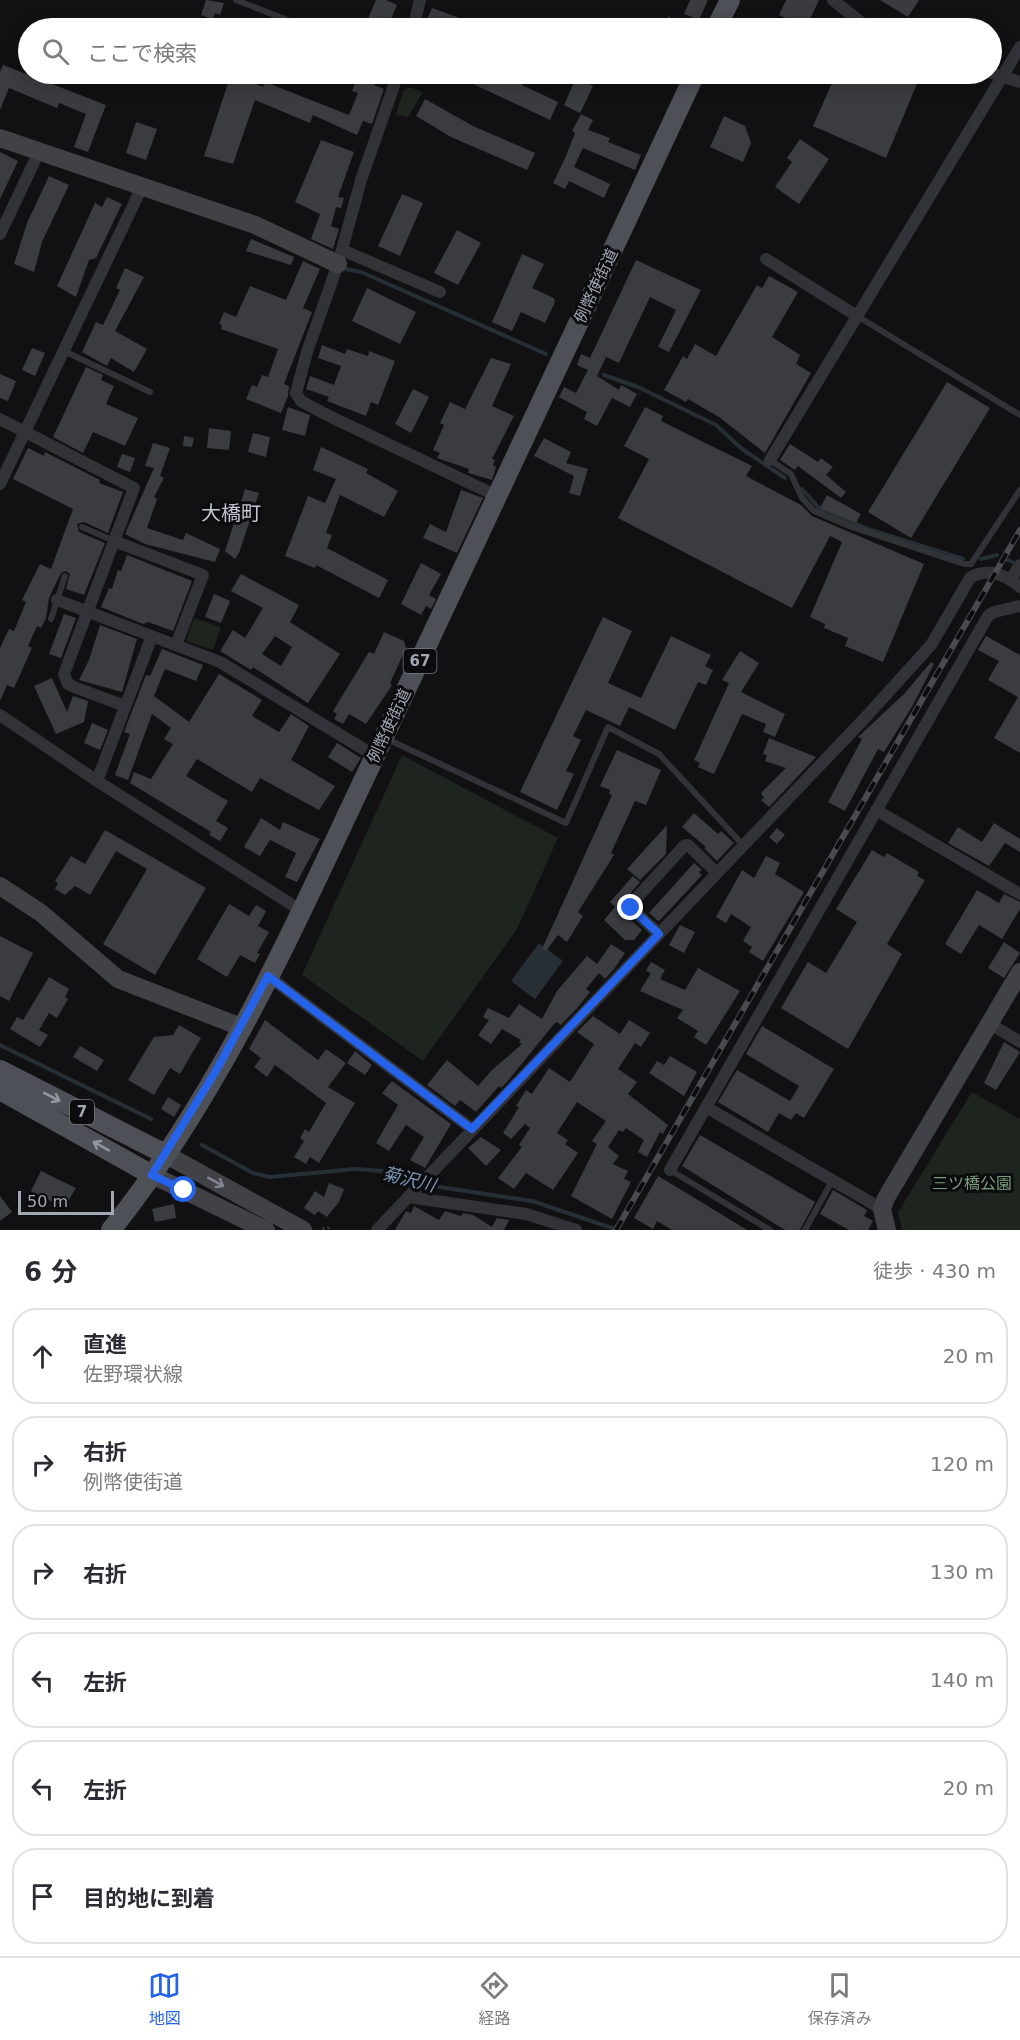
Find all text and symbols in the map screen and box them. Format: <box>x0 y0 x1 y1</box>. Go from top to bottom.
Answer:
search box <box>18 18 1002 84</box>
icon: search <box>39 35 72 68</box>
text: ここで検索 <box>87 41 197 66</box>
street label: 例幣使街道 <box>570 246 622 326</box>
district label: 大橋町 <box>201 501 261 525</box>
road number: 67 <box>404 649 436 673</box>
street label: 例幣使街道 <box>363 686 415 766</box>
route end <box>617 894 643 920</box>
one-way arrow <box>43 1091 60 1103</box>
road number: 7 <box>70 1100 94 1124</box>
one-way arrow <box>92 1140 110 1151</box>
water label: 菊沢川 <box>380 1162 440 1196</box>
park label: 三ツ橋公園 <box>932 1174 1012 1193</box>
route start <box>170 1176 196 1202</box>
one-way arrow <box>207 1176 224 1188</box>
scale bar <box>18 1188 114 1216</box>
text: 50 m <box>27 1192 68 1211</box>
text: 6 分 <box>24 1257 77 1287</box>
text: 徒歩 · 430 m <box>873 1259 996 1283</box>
text: 直進 <box>83 1332 127 1357</box>
icon: ahead <box>26 1340 59 1373</box>
text: 20 m <box>943 1344 994 1368</box>
text: 佐野環状線 <box>83 1362 183 1386</box>
text: 右折 <box>83 1440 127 1465</box>
icon: right <box>26 1448 59 1481</box>
text: 120 m <box>930 1452 994 1476</box>
text: 例幣使街道 <box>83 1470 183 1494</box>
icon: right <box>26 1556 59 1589</box>
text: 130 m <box>930 1560 994 1584</box>
text: 右折 <box>83 1562 127 1587</box>
icon: left <box>26 1664 59 1697</box>
text: 140 m <box>930 1668 994 1692</box>
text: 左折 <box>83 1670 127 1695</box>
icon: left <box>26 1772 59 1805</box>
text: 20 m <box>943 1776 994 1800</box>
text: 左折 <box>83 1778 127 1803</box>
icon: arrive <box>26 1880 59 1913</box>
text: 目的地に到着 <box>83 1886 215 1911</box>
tab: 地図 <box>148 1969 181 2029</box>
tab: 経路 <box>478 1969 511 2029</box>
tab: 保存済み <box>808 1969 872 2029</box>

